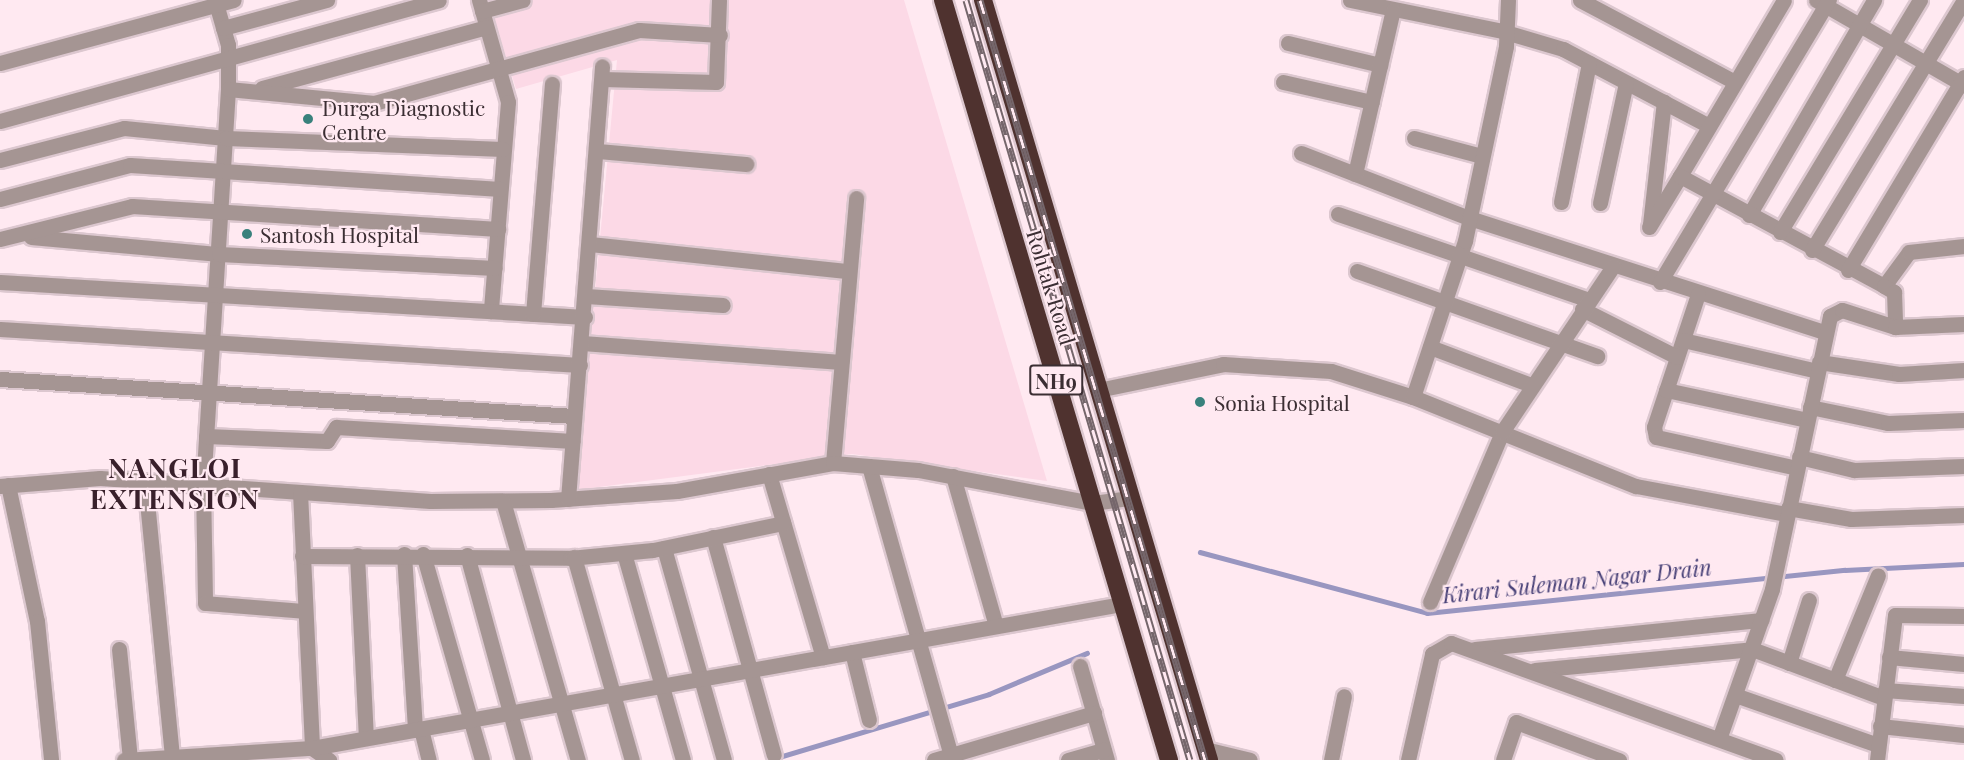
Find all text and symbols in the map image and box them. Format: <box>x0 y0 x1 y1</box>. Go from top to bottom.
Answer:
place label: Durga Diagnostic Centre <box>322 94 485 144</box>
marker: Durga Diagnostic Centre <box>299 110 317 128</box>
place label: Santosh Hospital <box>260 221 419 247</box>
marker: Santosh Hospital <box>238 225 256 243</box>
street label: Rohtak Road <box>1022 226 1082 348</box>
road number: NH9 <box>1029 363 1083 397</box>
place label: Sonia Hospital <box>1214 389 1350 415</box>
marker: Sonia Hospital <box>1191 393 1209 411</box>
district label: NANGLOI EXTENSION <box>90 451 260 514</box>
water label: Kirari Suleman Nagar Drain <box>1441 554 1713 608</box>

